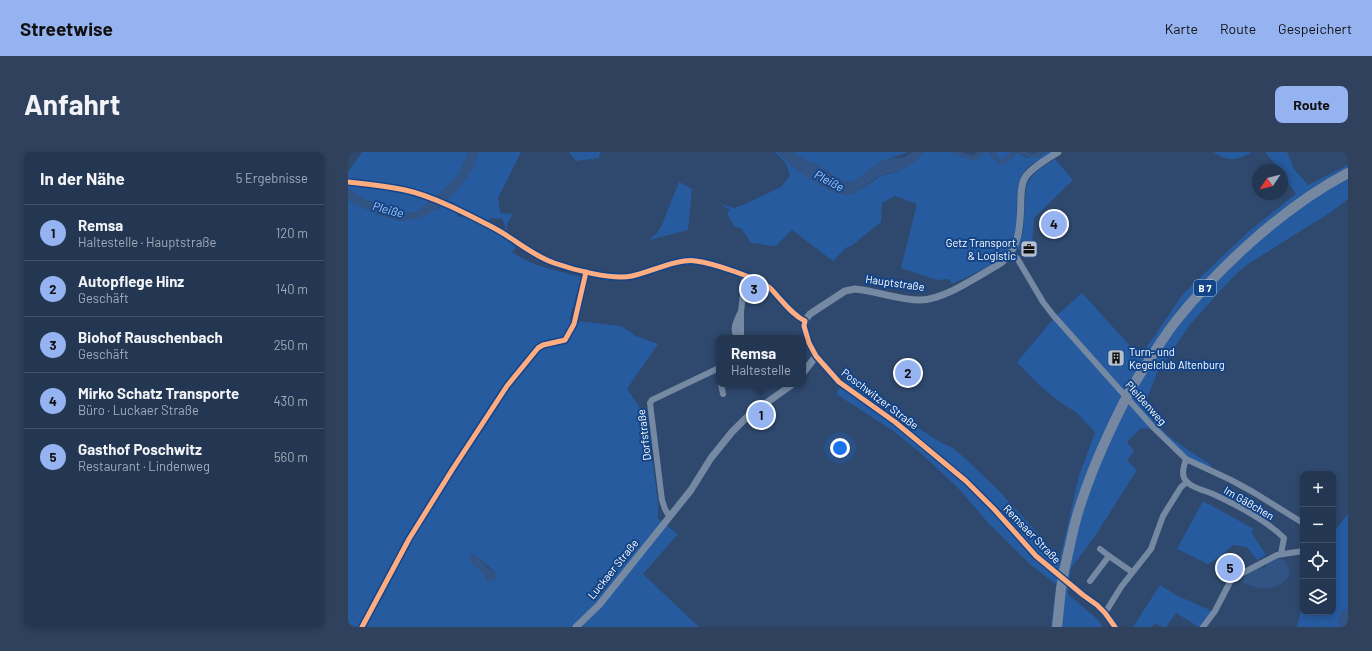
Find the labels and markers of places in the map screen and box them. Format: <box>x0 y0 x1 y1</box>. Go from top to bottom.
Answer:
pin: 4 <box>1041 209 1067 239</box>
place label: Getz Transport & Logistic <box>946 236 1016 262</box>
office icon: Getz Transport & Logistic <box>1019 239 1039 259</box>
pin: 3 <box>741 274 767 304</box>
place label: Turn- und Kegelclub Altenburg <box>1129 345 1225 371</box>
building icon: Turn- und Kegelclub Altenburg <box>1106 348 1126 368</box>
pin: 2 <box>895 358 921 388</box>
pin: 1 <box>748 400 774 430</box>
pin: 5 <box>1217 553 1243 583</box>

